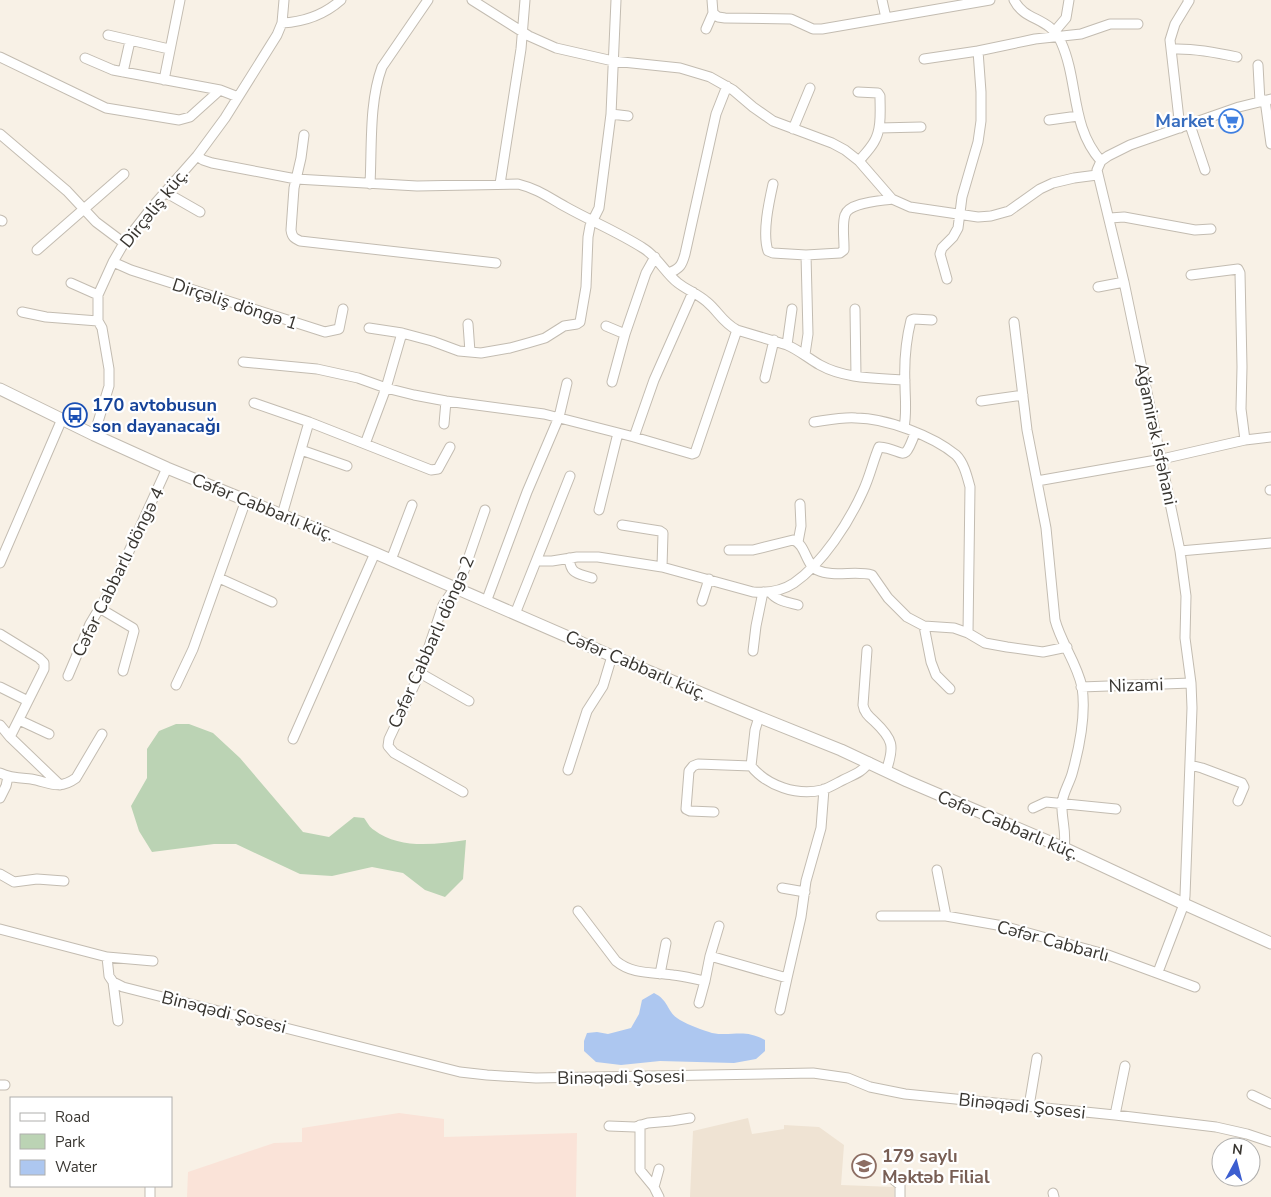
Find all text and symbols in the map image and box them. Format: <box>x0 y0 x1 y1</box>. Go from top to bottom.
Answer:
supermarket icon: Market <box>1218 108 1244 134</box>
place label: Market <box>1155 109 1214 133</box>
street label: Dirçəliş küç. <box>114 163 194 253</box>
street label: Dirçəliş döngə 1 <box>169 272 301 336</box>
street label: Ağamirək İsfəhani <box>1129 361 1183 507</box>
place label: 170 avtobusun son dayanacağı <box>92 393 220 438</box>
bus stop icon: 170 avtobusun son dayanacağı <box>62 402 88 428</box>
street label: Cəfər Cabbarlı küç. <box>188 467 338 547</box>
street label: Cəfər Cabbarlı döngə 4 <box>66 483 170 661</box>
street label: Cəfər Cabbarlı döngə 2 <box>382 552 480 732</box>
street label: Cəfər Cabbarlı küç. <box>562 624 710 706</box>
street label: Nizami <box>1108 672 1164 698</box>
street label: Cəfər Cabbarlı küç. <box>934 784 1082 866</box>
street label: Cəfər Cabbarlı <box>994 915 1112 967</box>
street label: Binəqədi Şosesi <box>159 985 289 1039</box>
street label: Binəqədi Şosesi <box>557 1064 685 1090</box>
street label: Binəqədi Şosesi <box>957 1087 1087 1125</box>
legend <box>10 1097 172 1187</box>
text: Road <box>55 1107 90 1127</box>
text: Park <box>55 1132 85 1152</box>
north arrow <box>1211 1137 1261 1187</box>
text: N <box>1231 1140 1244 1160</box>
place label: 179 saylı Məktəb Filial <box>882 1144 990 1189</box>
school or university icon: 179 saylı Məktəb Filial <box>851 1153 877 1179</box>
text: Water <box>55 1157 98 1177</box>

